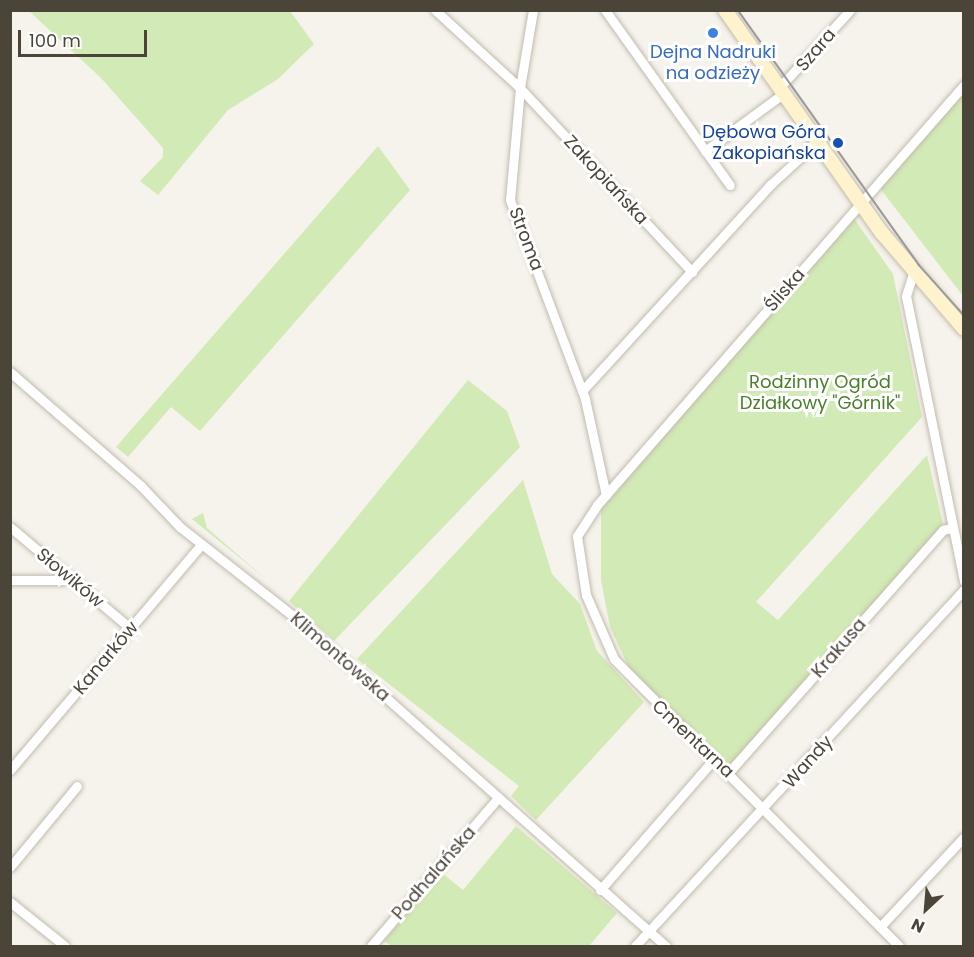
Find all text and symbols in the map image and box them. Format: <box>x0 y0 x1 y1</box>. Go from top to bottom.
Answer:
scale bar <box>21 18 150 56</box>
street label: Szara <box>792 24 840 76</box>
marker: Dejna Nadruki na odzieży <box>706 26 720 40</box>
text: 100 m <box>29 28 81 53</box>
place label: Dejna Nadruki na odzieży <box>650 42 776 84</box>
place label: Dębowa Góra Zakopiańska <box>702 122 826 164</box>
street label: Zakopiańska <box>559 131 653 229</box>
marker: Dębowa Góra Zakopiańska <box>831 136 845 150</box>
street label: Stroma <box>504 204 548 274</box>
street label: Śliska <box>760 264 810 316</box>
park label: Rodzinny Ogród Działkowy "Górnik" <box>740 372 900 415</box>
street label: Słowików <box>32 544 108 612</box>
street label: Klimontowska <box>286 608 394 706</box>
street label: Krakusa <box>807 614 871 682</box>
street label: Kanarków <box>69 617 143 699</box>
street label: Cmentarna <box>648 696 738 782</box>
street label: Wandy <box>779 731 837 793</box>
street label: Podhalańska <box>388 822 480 924</box>
north arrow <box>896 879 956 939</box>
text: N <box>907 913 928 939</box>

